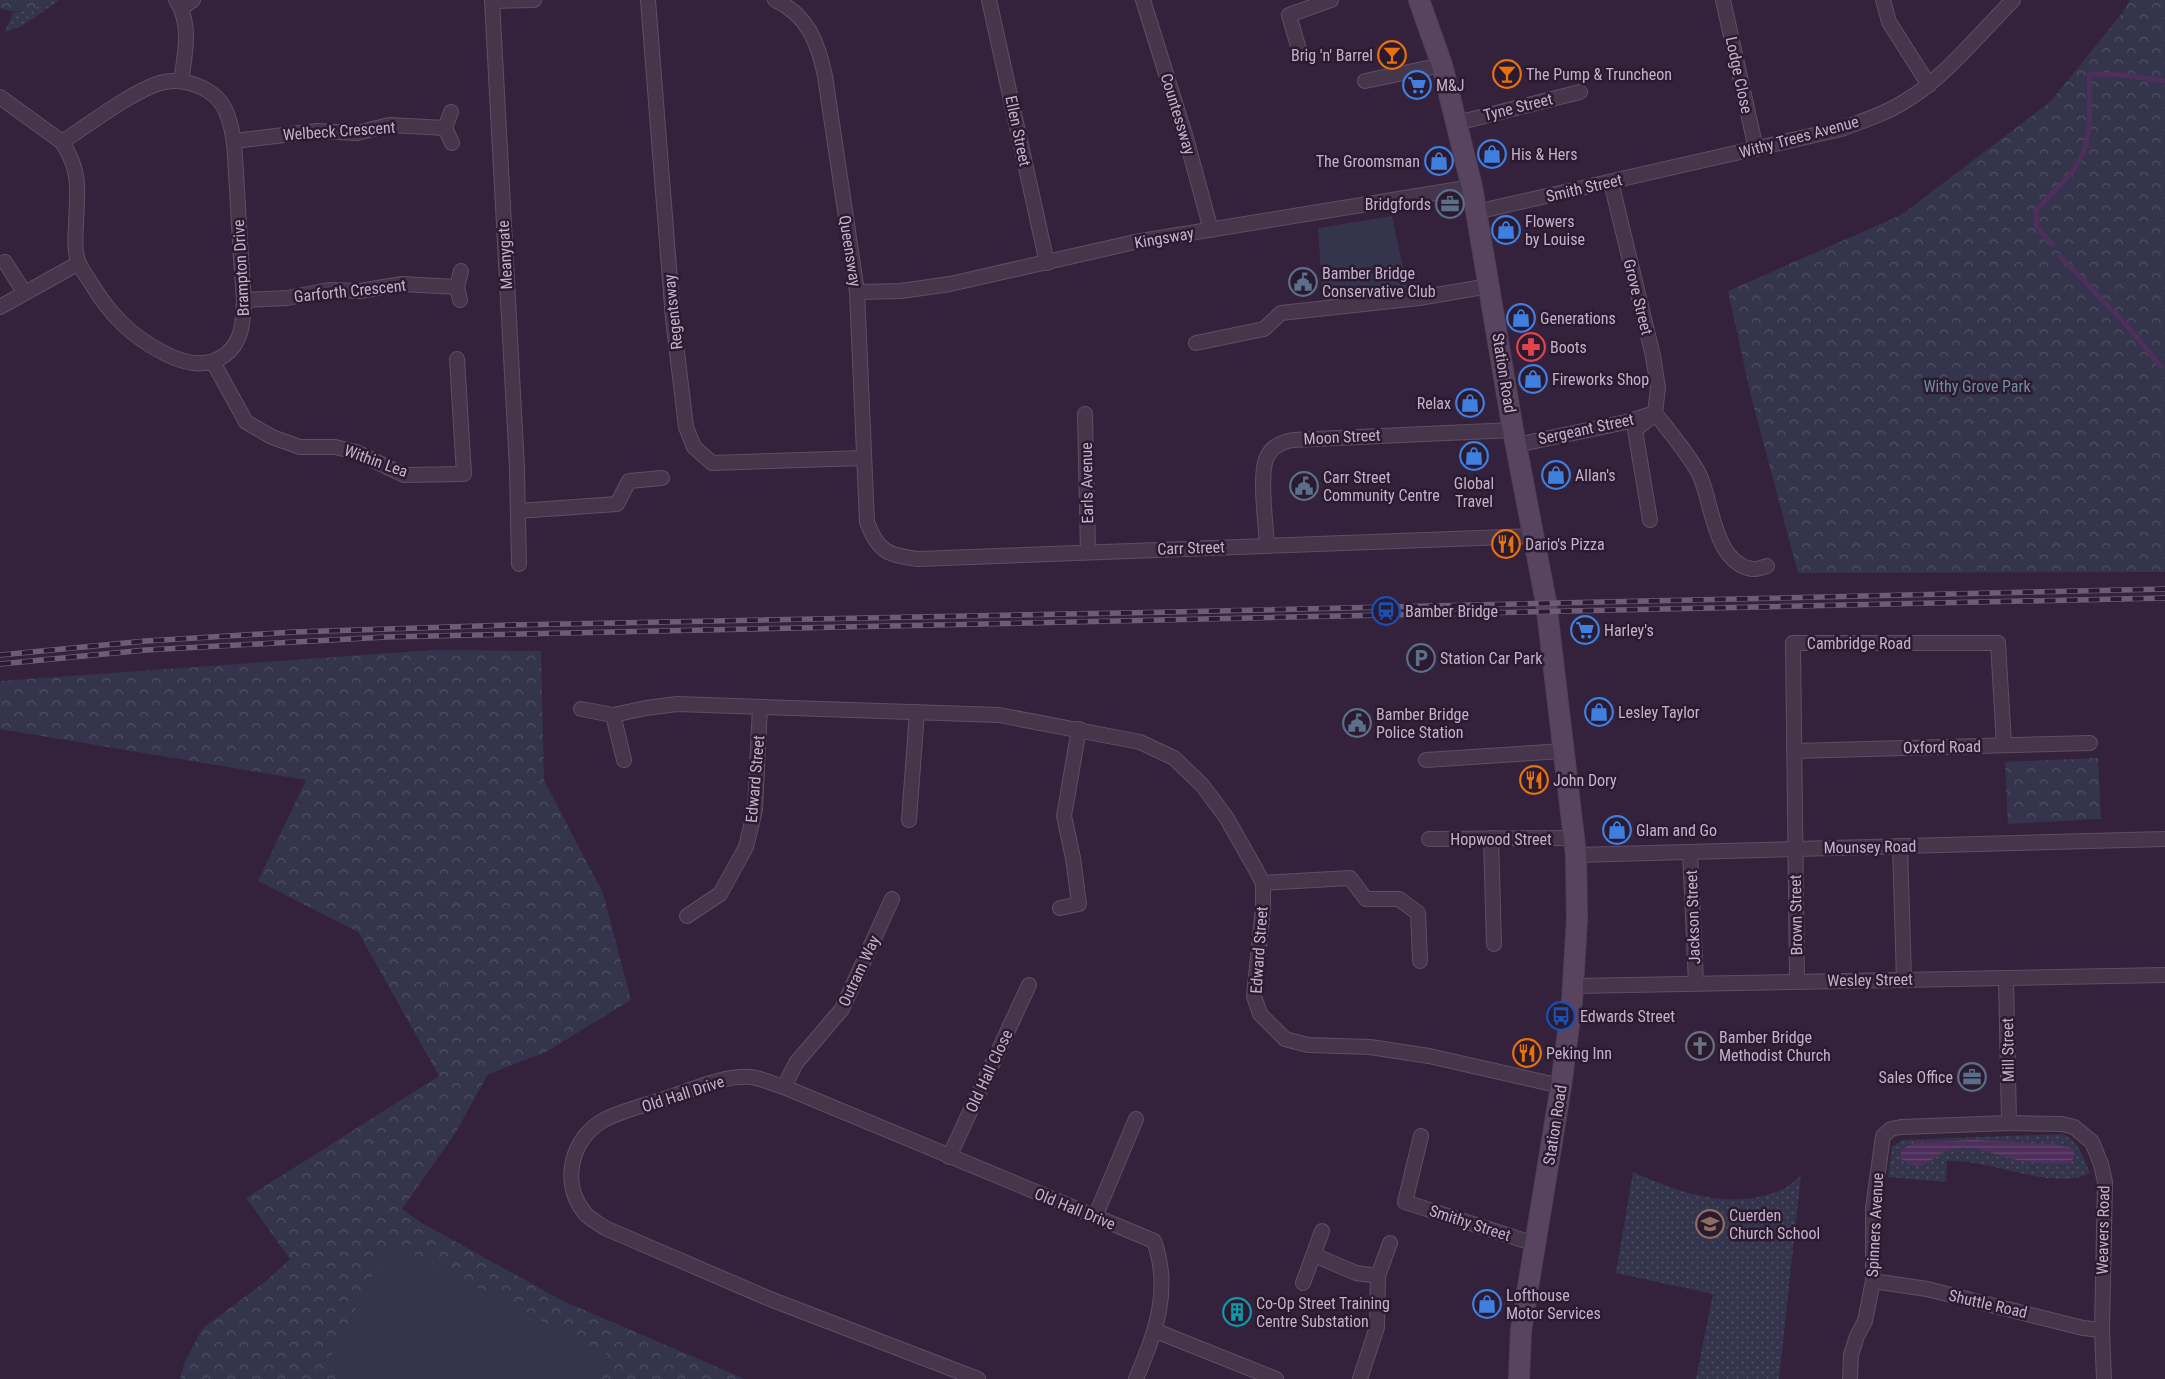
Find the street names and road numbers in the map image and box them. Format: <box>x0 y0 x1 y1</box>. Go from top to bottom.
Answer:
street label: Lodge Close <box>1722 35 1756 115</box>
street label: Countessway <box>1157 71 1199 157</box>
street label: Tyne Street <box>1481 89 1555 125</box>
street label: Ellen Street <box>1001 94 1035 168</box>
street label: Withy Trees Avenue <box>1737 112 1861 162</box>
street label: Welbeck Crescent <box>282 118 396 144</box>
street label: Smith Street <box>1544 170 1624 206</box>
street label: Queensway <box>835 214 865 288</box>
street label: Brampton Drive <box>229 219 253 317</box>
street label: Meanygate <box>494 220 516 290</box>
street label: Kingsway <box>1133 223 1195 253</box>
street label: Grove Street <box>1619 257 1657 337</box>
street label: Regentsway <box>660 273 686 351</box>
street label: Garforth Crescent <box>293 276 407 306</box>
street label: Station Road <box>1488 332 1520 414</box>
street label: Sergeant Street <box>1536 410 1636 448</box>
street label: Moon Street <box>1303 425 1381 449</box>
street label: Within Lea <box>342 441 410 481</box>
street label: Earls Avenue <box>1077 442 1097 524</box>
street label: Carr Street <box>1157 537 1225 559</box>
street label: Cambridge Road <box>1807 634 1911 653</box>
street label: Edward Street <box>742 734 768 823</box>
street label: Oxford Road <box>1903 737 1981 757</box>
street label: Hopwood Street <box>1450 830 1552 849</box>
street label: Mounsey Road <box>1823 837 1917 857</box>
street label: Jackson Street <box>1682 869 1704 964</box>
street label: Brown Street <box>1786 874 1806 956</box>
street label: Edward Street <box>1246 905 1272 994</box>
street label: Outram Way <box>834 932 884 1010</box>
street label: Wesley Street <box>1827 970 1913 990</box>
street label: Mill Street <box>1998 1017 2018 1082</box>
street label: Old Hall Close <box>962 1027 1016 1115</box>
street label: Old Hall Drive <box>639 1072 727 1116</box>
street label: Station Road <box>1539 1084 1571 1166</box>
street label: Spinners Avenue <box>1863 1172 1887 1278</box>
street label: Old Hall Drive <box>1032 1184 1118 1234</box>
street label: Weavers Road <box>2093 1185 2113 1275</box>
street label: Smithy Street <box>1427 1201 1513 1245</box>
street label: Shuttle Road <box>1947 1286 2029 1322</box>

